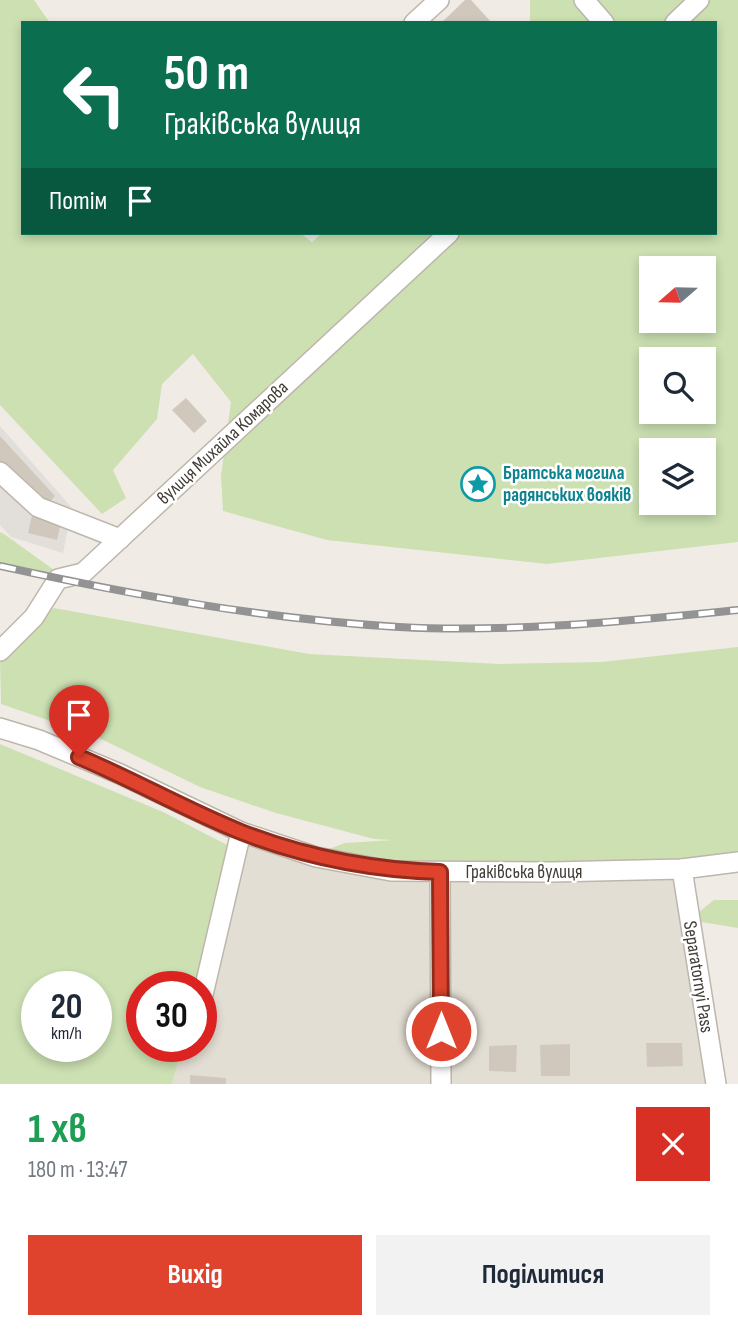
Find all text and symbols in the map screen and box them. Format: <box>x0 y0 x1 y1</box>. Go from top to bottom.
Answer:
text: 50 m <box>164 45 249 104</box>
icon: left <box>49 49 140 140</box>
text: Граківська вулиця <box>164 105 361 144</box>
icon: arrive <box>121 182 159 220</box>
text: Потім <box>49 186 107 217</box>
north arrow <box>639 256 716 332</box>
map controls <box>639 256 716 515</box>
button: search <box>639 347 716 424</box>
street label: вулиця Михайла Комарова <box>153 376 293 510</box>
button: layers <box>639 438 716 515</box>
place label: Братська могила радянських вояків <box>503 462 631 507</box>
place icon: Братська могила радянських вояків <box>459 465 497 503</box>
pin <box>49 685 109 757</box>
icon: arrive <box>60 696 98 734</box>
street label: Граківська вулиця <box>466 861 582 884</box>
street label: Separatornyi Pass <box>678 919 718 1035</box>
speed limit sign: 30 <box>126 971 217 1062</box>
text: 20 <box>51 986 83 1029</box>
position arrow <box>404 994 478 1068</box>
text: km/h <box>51 1023 82 1044</box>
text: 1 хв <box>28 1104 87 1155</box>
button: close <box>636 1107 710 1181</box>
text: 180 m · 13:47 <box>28 1156 127 1184</box>
button: Вихід <box>28 1235 362 1315</box>
button: Поділитися <box>376 1235 710 1315</box>

